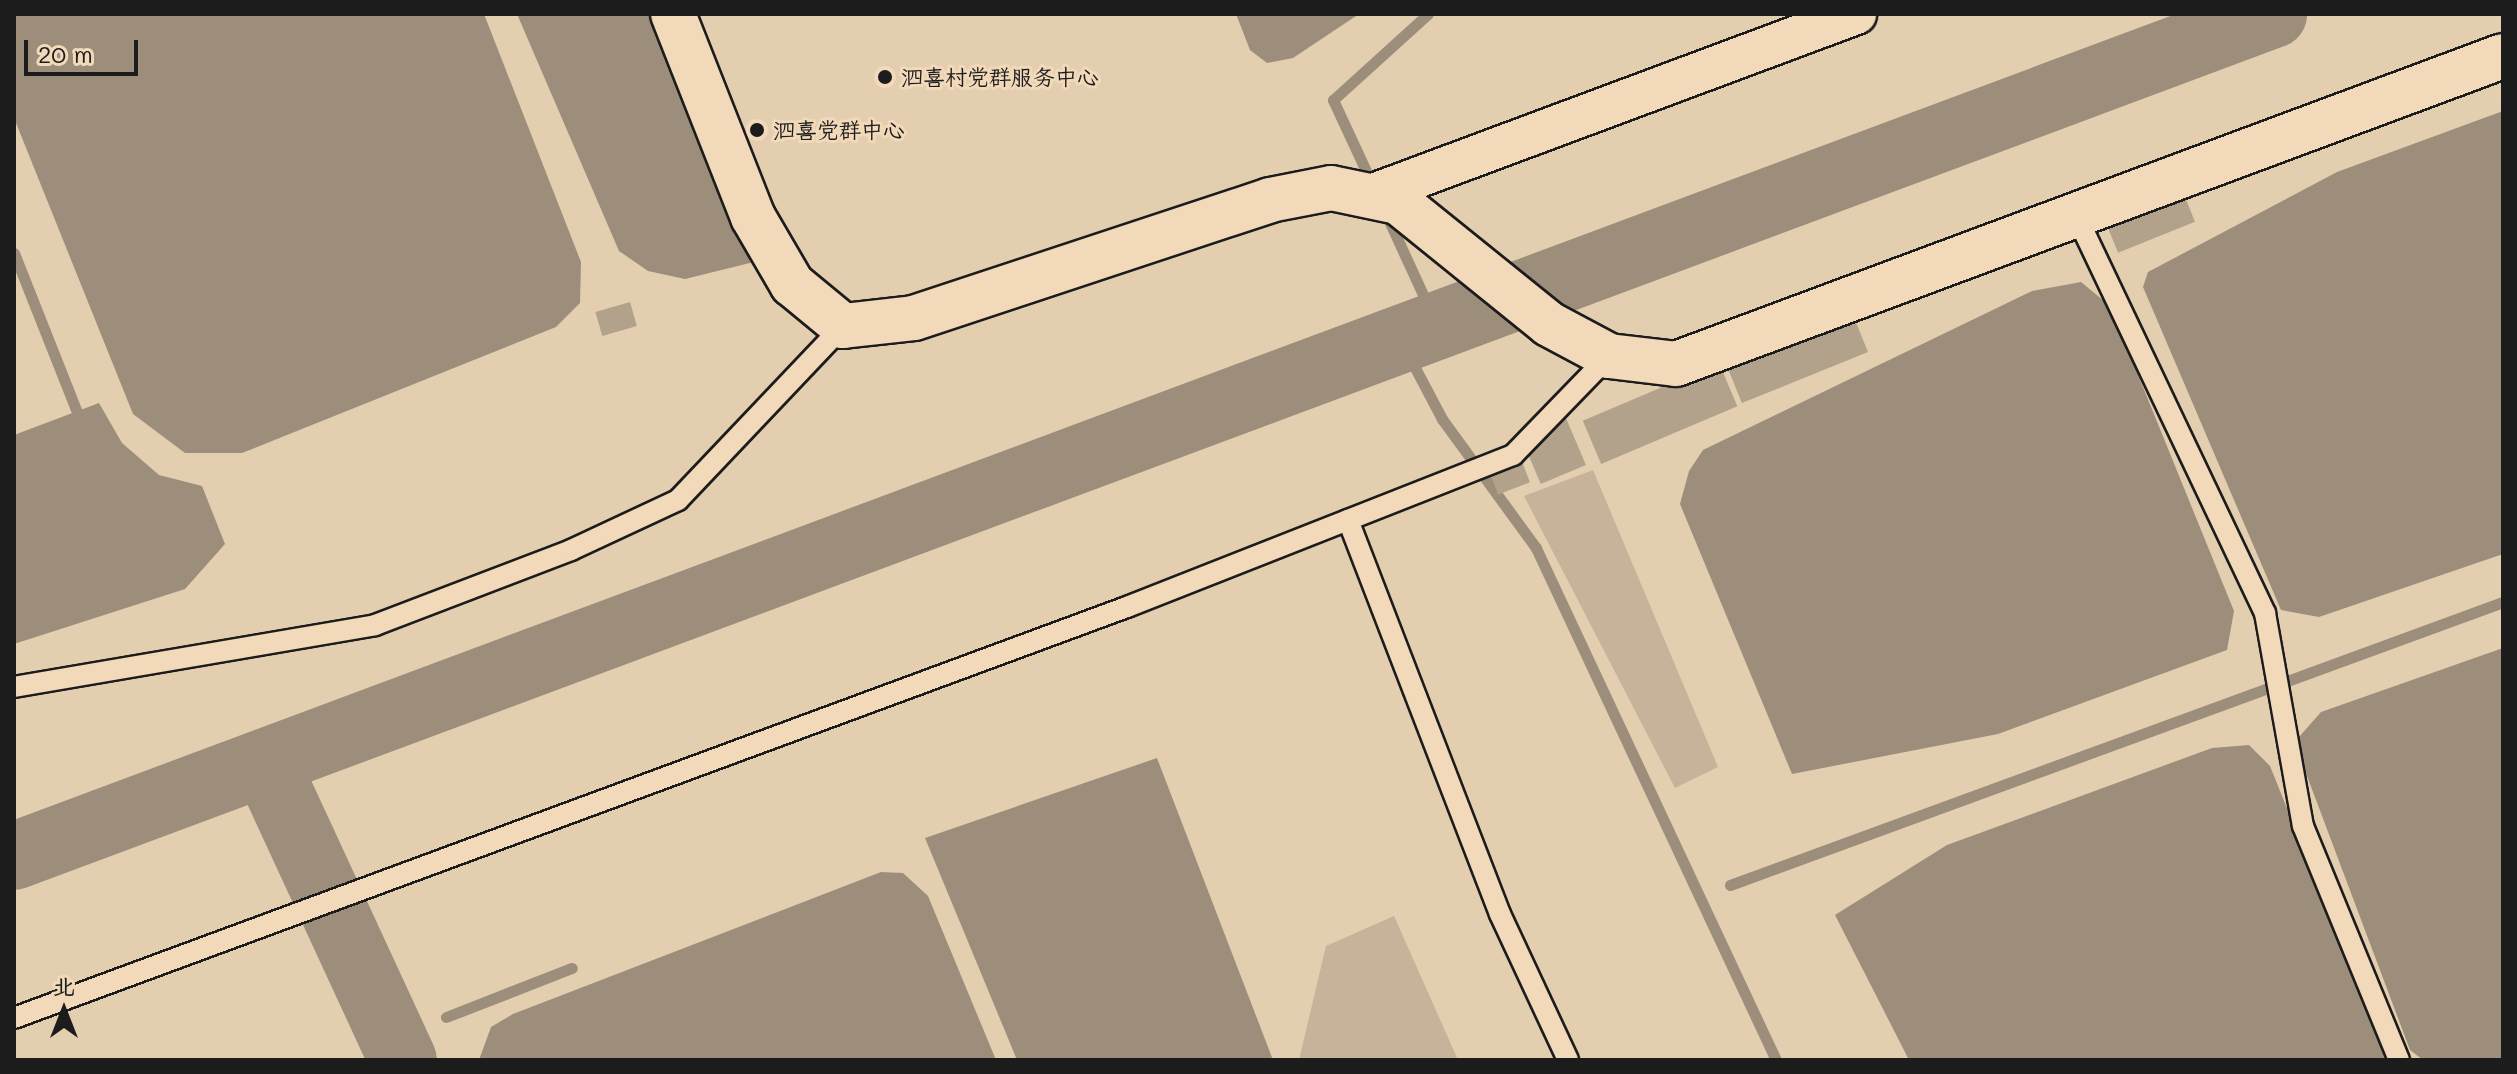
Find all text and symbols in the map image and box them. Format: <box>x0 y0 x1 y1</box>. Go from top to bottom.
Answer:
scale bar <box>28 24 142 74</box>
text: 20 m <box>38 38 93 69</box>
place label: 泗喜村党群服务中心 <box>901 64 1099 90</box>
marker: 泗喜村党群服务中心 <box>876 68 894 86</box>
place label: 泗喜党群中心 <box>773 117 905 143</box>
marker: 泗喜党群中心 <box>748 121 766 139</box>
north arrow <box>24 970 104 1050</box>
text: 北 <box>53 971 75 1000</box>

